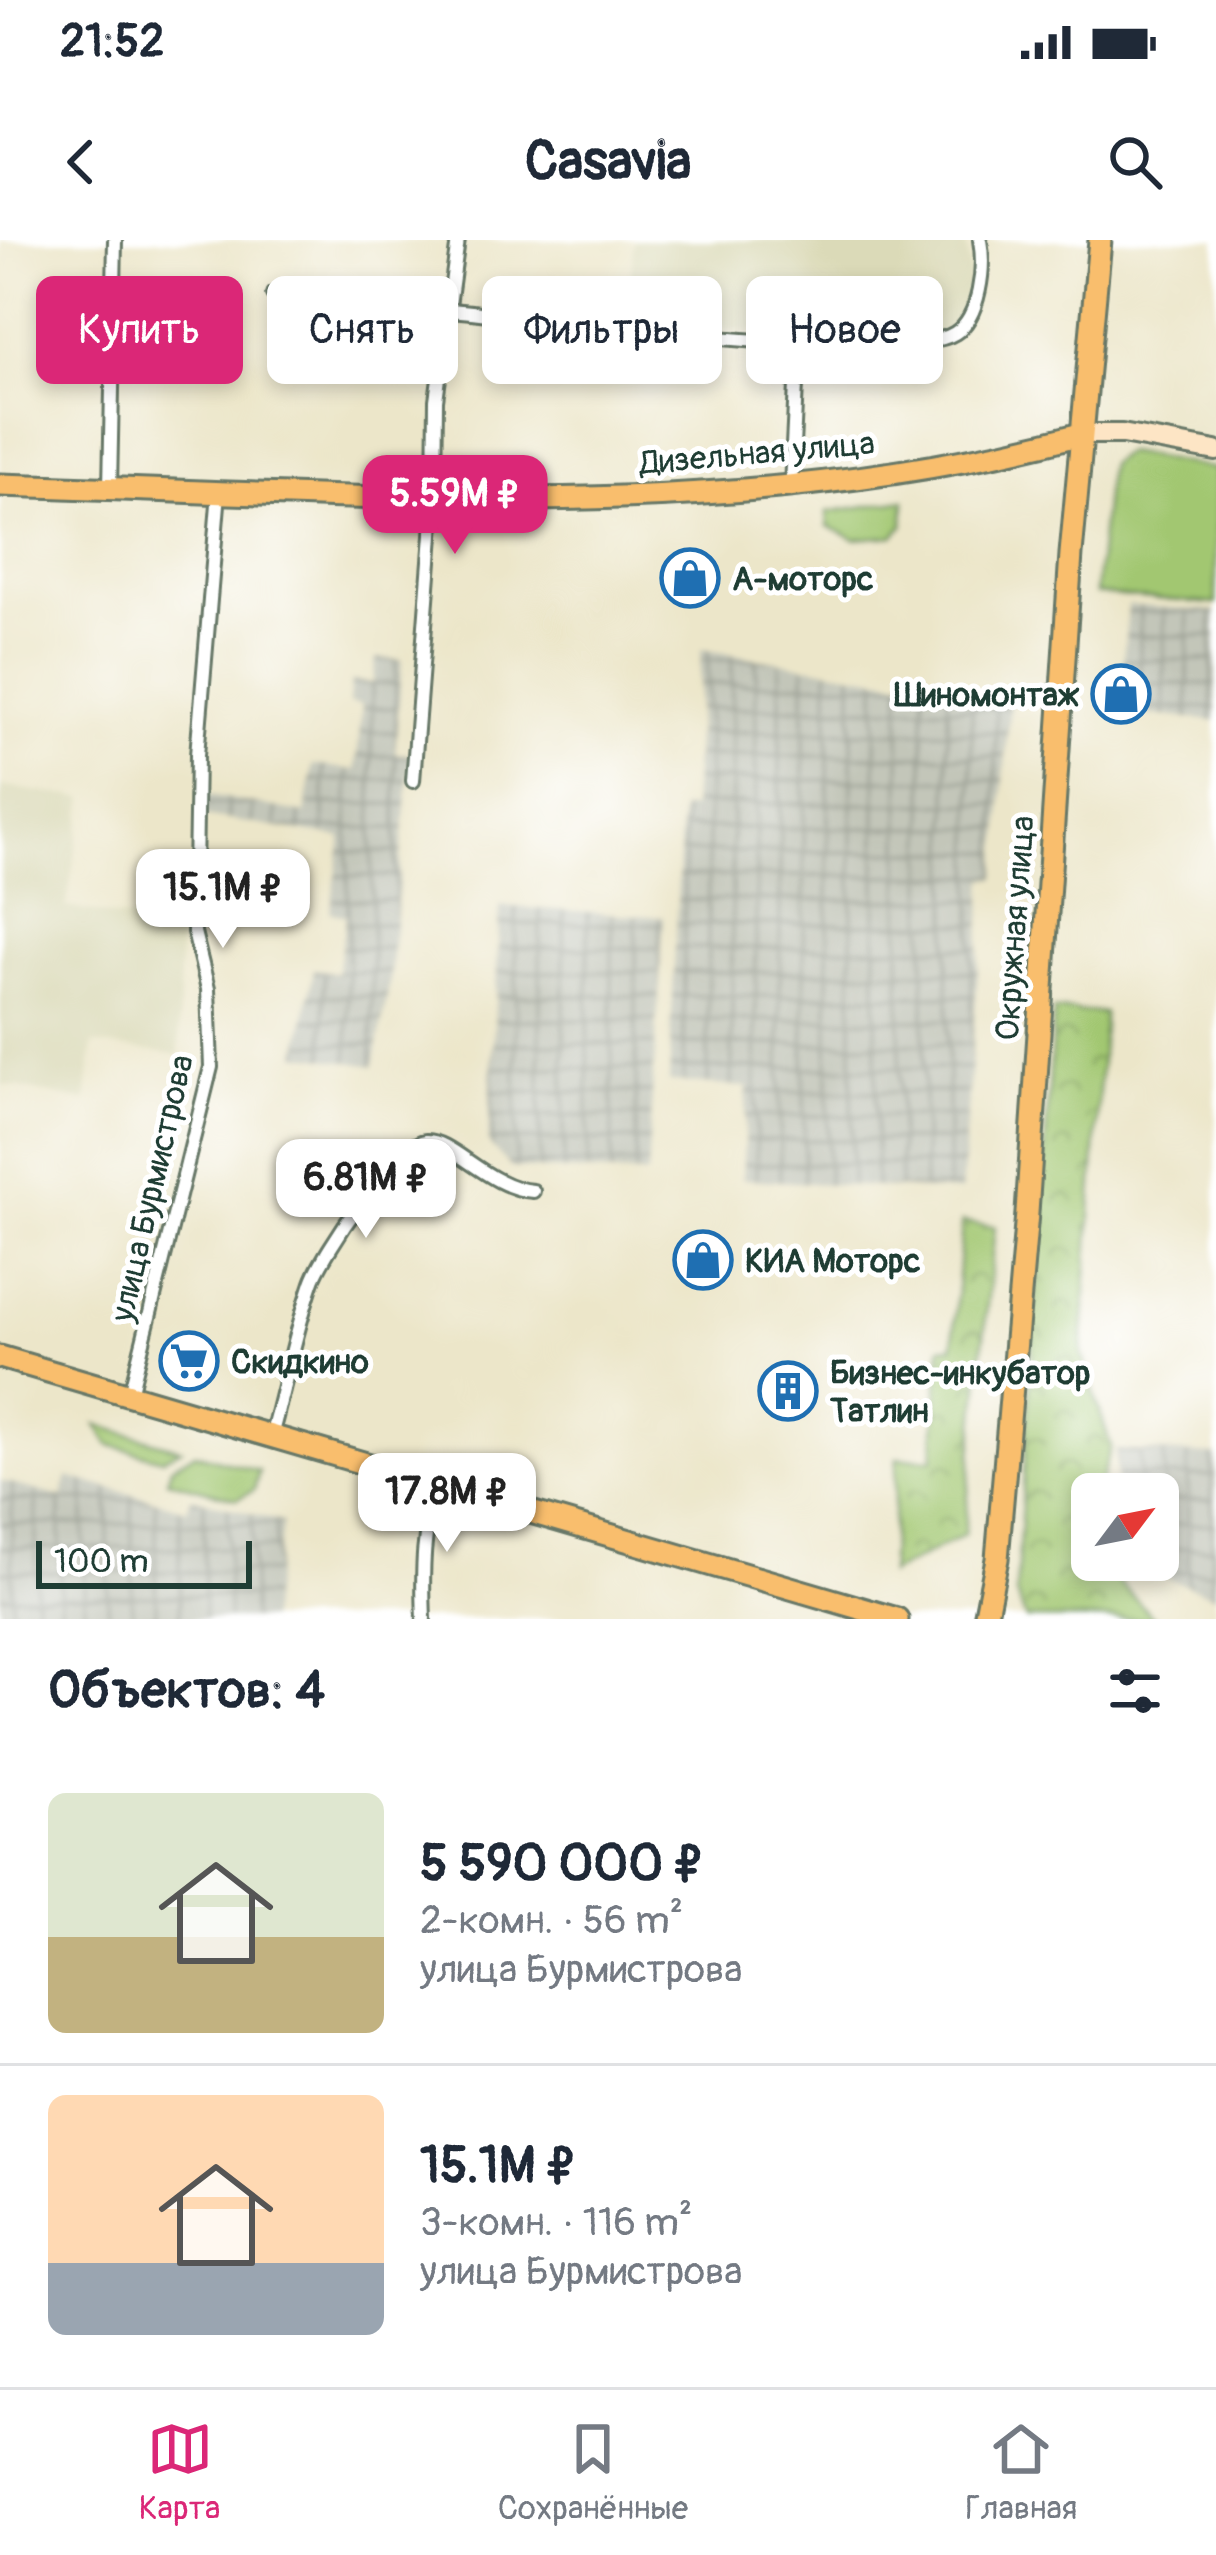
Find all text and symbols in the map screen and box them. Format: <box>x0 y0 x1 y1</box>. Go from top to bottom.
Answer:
text: 21:52 <box>60 14 164 70</box>
text: Casavia <box>525 128 691 196</box>
icon: back <box>48 129 114 195</box>
icon: search <box>1102 129 1168 195</box>
chip: Купить <box>36 276 243 384</box>
chip: Снять <box>267 276 458 384</box>
chip: Фильтры <box>482 276 722 384</box>
chip: Новое <box>746 276 943 384</box>
street label: Дизельная улица <box>637 423 876 484</box>
pin: 5.59M ₽ <box>344 455 566 557</box>
text: 5.59M ₽ <box>390 469 520 518</box>
shop icon: А-моторс <box>659 547 721 609</box>
place label: А-моторс <box>732 559 874 600</box>
shop icon: Шиномонтаж <box>1090 663 1152 725</box>
place label: Шиномонтаж <box>893 675 1080 716</box>
street label: Окружная улица <box>987 814 1044 1042</box>
pin: 15.1M ₽ <box>112 849 334 951</box>
text: 15.1M ₽ <box>163 863 283 912</box>
street label: улица Бурмистрова <box>102 1051 203 1327</box>
pin: 6.81M ₽ <box>255 1139 477 1241</box>
text: 6.81M ₽ <box>303 1153 429 1202</box>
shop icon: КИА Моторс <box>672 1229 734 1291</box>
place label: КИА Моторс <box>745 1241 921 1282</box>
supermarket icon: Скидкино <box>158 1330 220 1392</box>
place label: Скидкино <box>231 1342 369 1383</box>
place label: Бизнес-инкубатор Татлин <box>829 1353 1090 1432</box>
building icon: Бизнес-инкубатор Татлин <box>757 1360 819 1422</box>
pin: 17.8M ₽ <box>336 1453 558 1555</box>
text: 17.8M ₽ <box>385 1467 509 1516</box>
north arrow <box>1071 1473 1179 1581</box>
map controls <box>1071 1473 1179 1581</box>
scale bar <box>36 1535 252 1588</box>
text: 100 m <box>54 1541 148 1582</box>
icon: filters <box>1102 1658 1168 1724</box>
text: Объектов: 4 <box>48 1659 325 1723</box>
text: 5 590 000 ₽ <box>420 1832 705 1896</box>
icon: home <box>144 1841 288 1985</box>
text: 2-комн. · 56 m² <box>420 1896 683 1945</box>
text: улица Бурмистрова <box>420 1945 742 1994</box>
text: 15.1M ₽ <box>420 2134 577 2198</box>
icon: home <box>144 2143 288 2287</box>
text: 3-комн. · 116 m² <box>420 2198 692 2247</box>
text: улица Бурмистрова <box>420 2247 742 2296</box>
tab: Карта <box>139 2416 220 2529</box>
tab: Сохранённые <box>498 2416 688 2529</box>
tab: Главная <box>965 2416 1077 2529</box>

